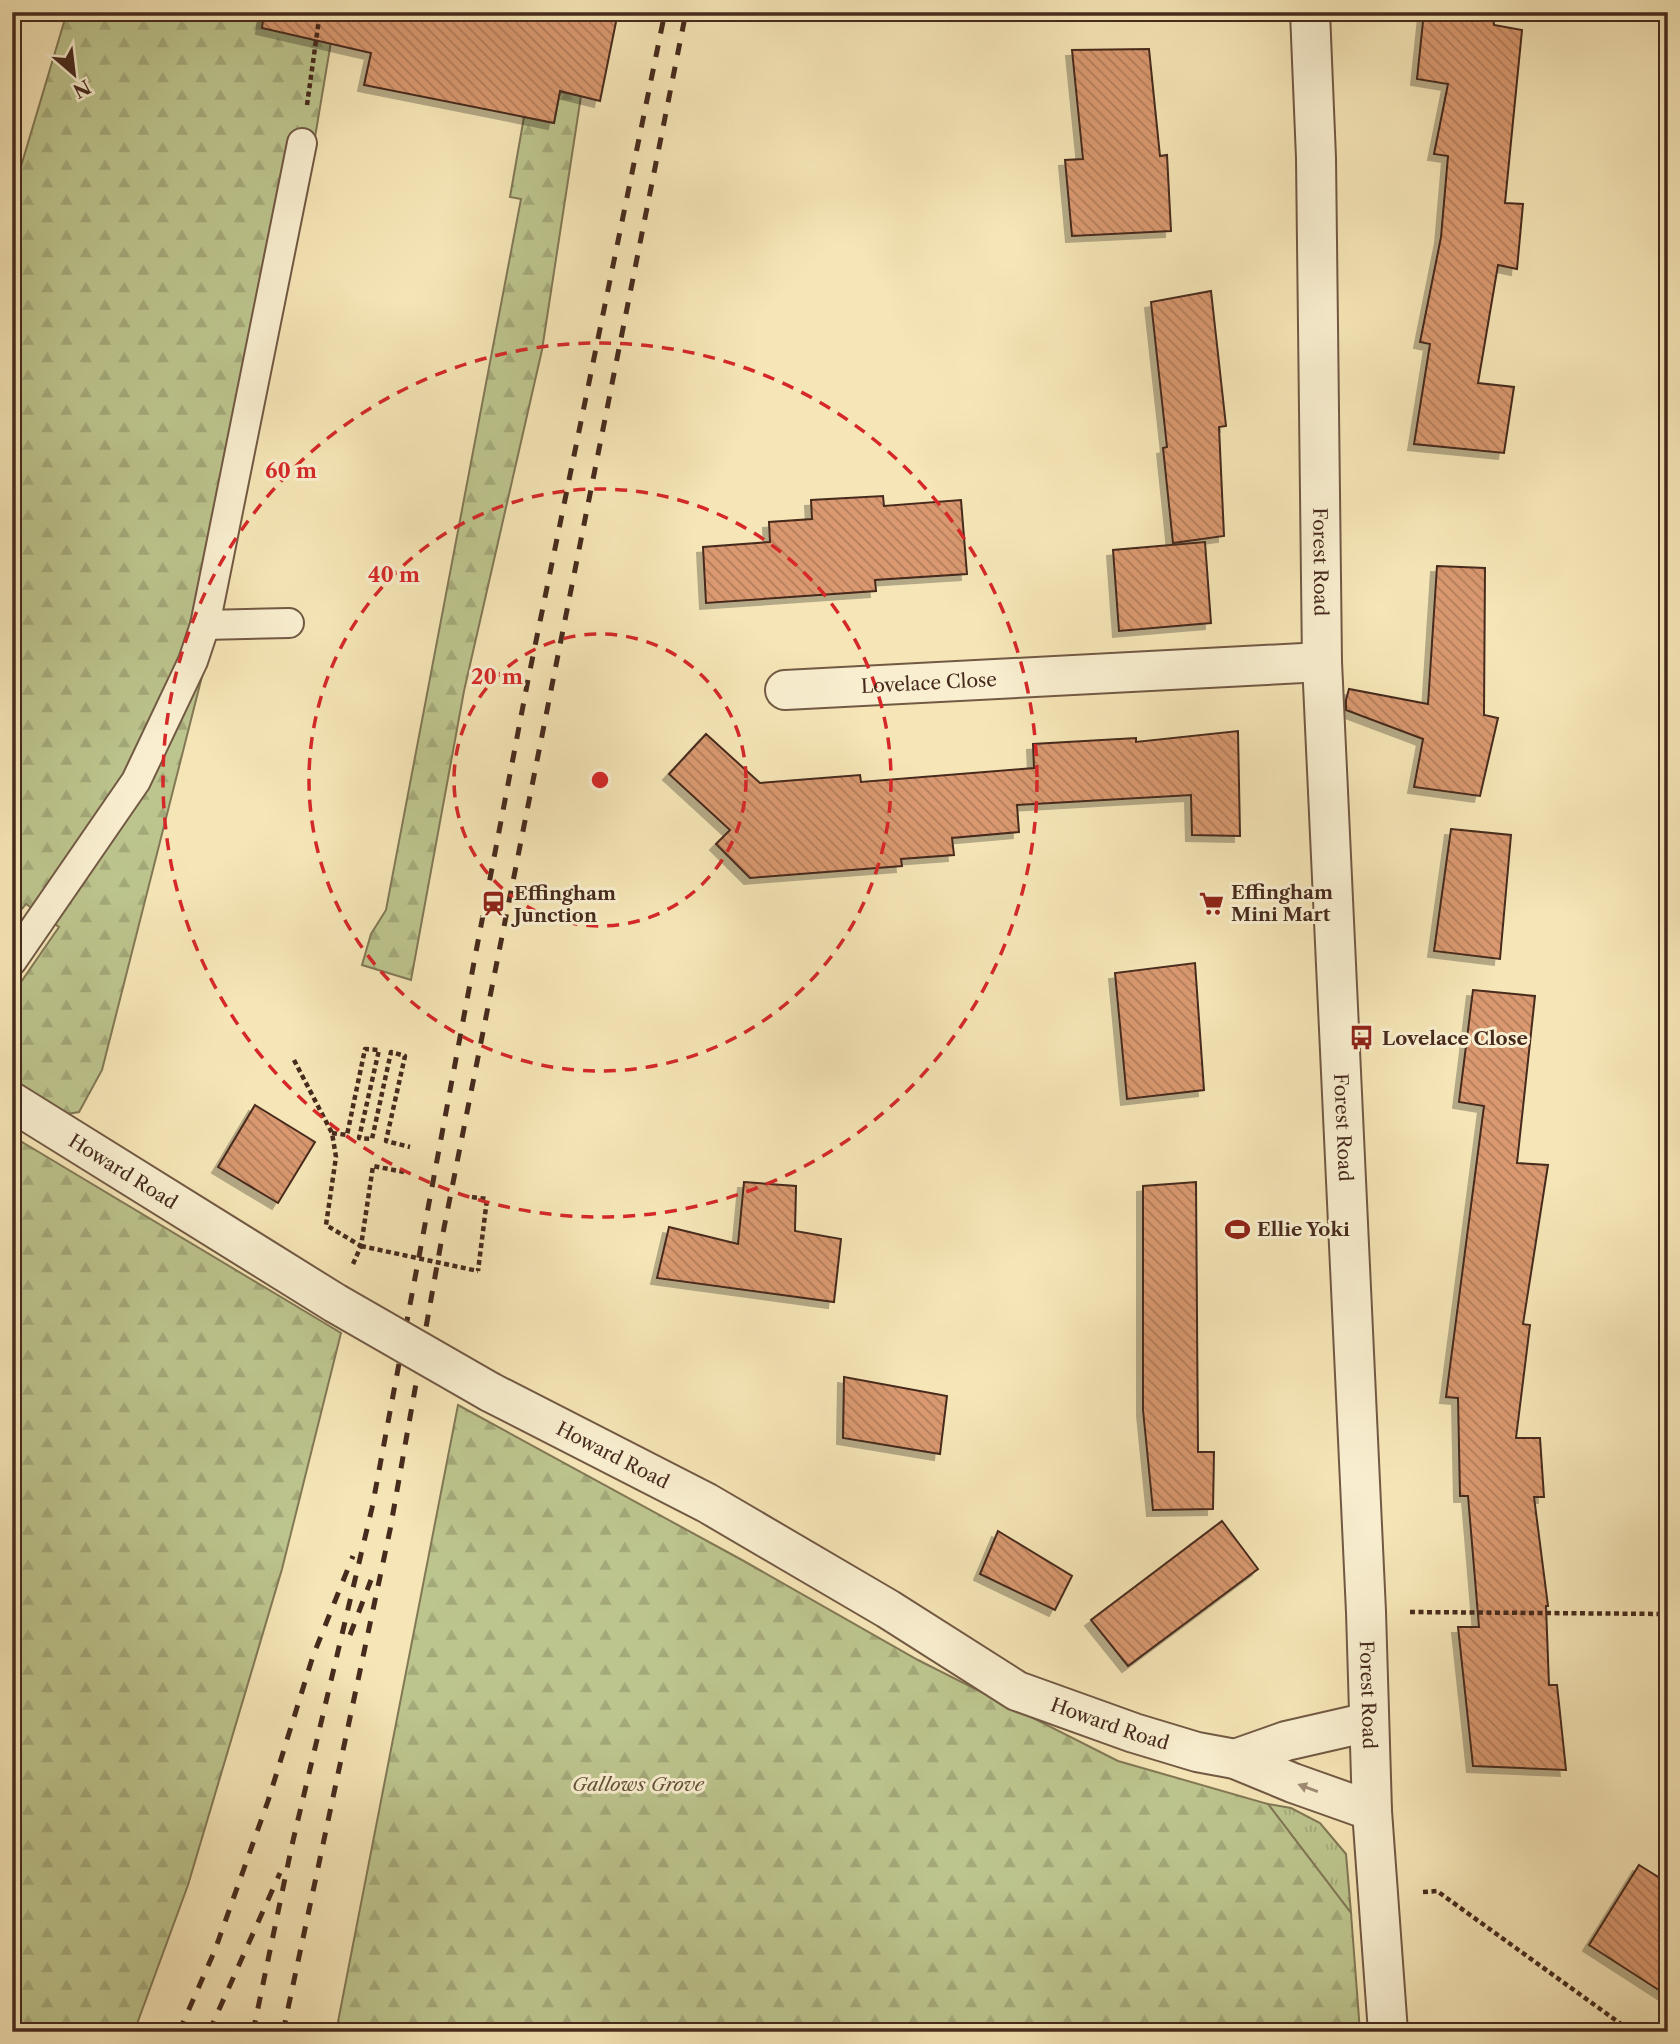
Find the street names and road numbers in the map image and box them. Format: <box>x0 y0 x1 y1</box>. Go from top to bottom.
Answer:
street label: Forest Road <box>1308 507 1332 617</box>
street label: Lovelace Close <box>860 668 997 698</box>
street label: Forest Road <box>1329 1073 1357 1183</box>
street label: Howard Road <box>64 1129 182 1214</box>
street label: Howard Road <box>552 1417 673 1494</box>
street label: Forest Road <box>1355 1640 1381 1750</box>
street label: Howard Road <box>1048 1693 1172 1755</box>

